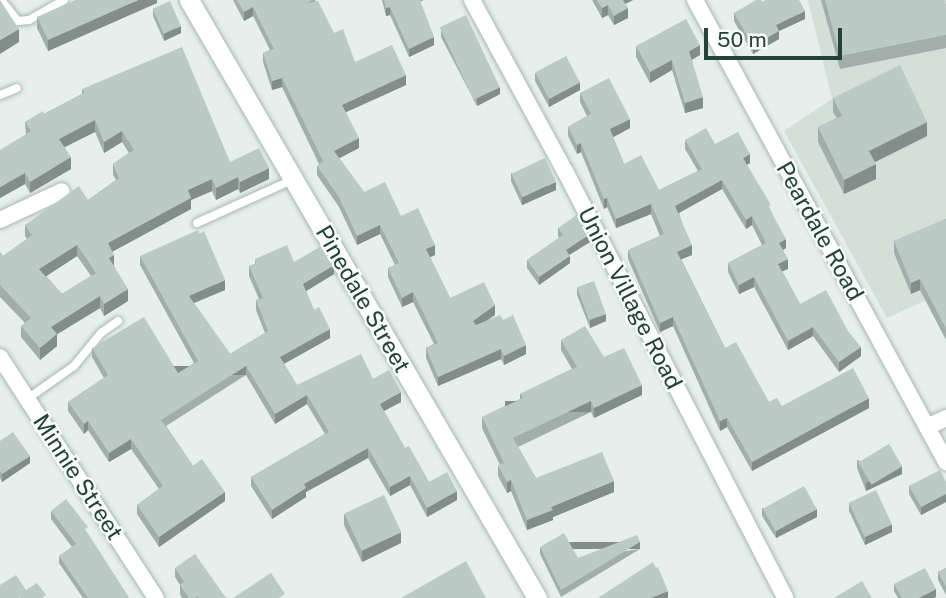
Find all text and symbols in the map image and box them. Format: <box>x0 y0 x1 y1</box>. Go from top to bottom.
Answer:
scale bar <box>708 14 846 58</box>
text: 50 m <box>717 27 767 52</box>
street label: Peardale Road <box>770 157 870 305</box>
street label: Union Village Road <box>572 202 688 394</box>
street label: Pinedale Street <box>310 220 416 378</box>
street label: Minnie Street <box>27 409 129 545</box>

